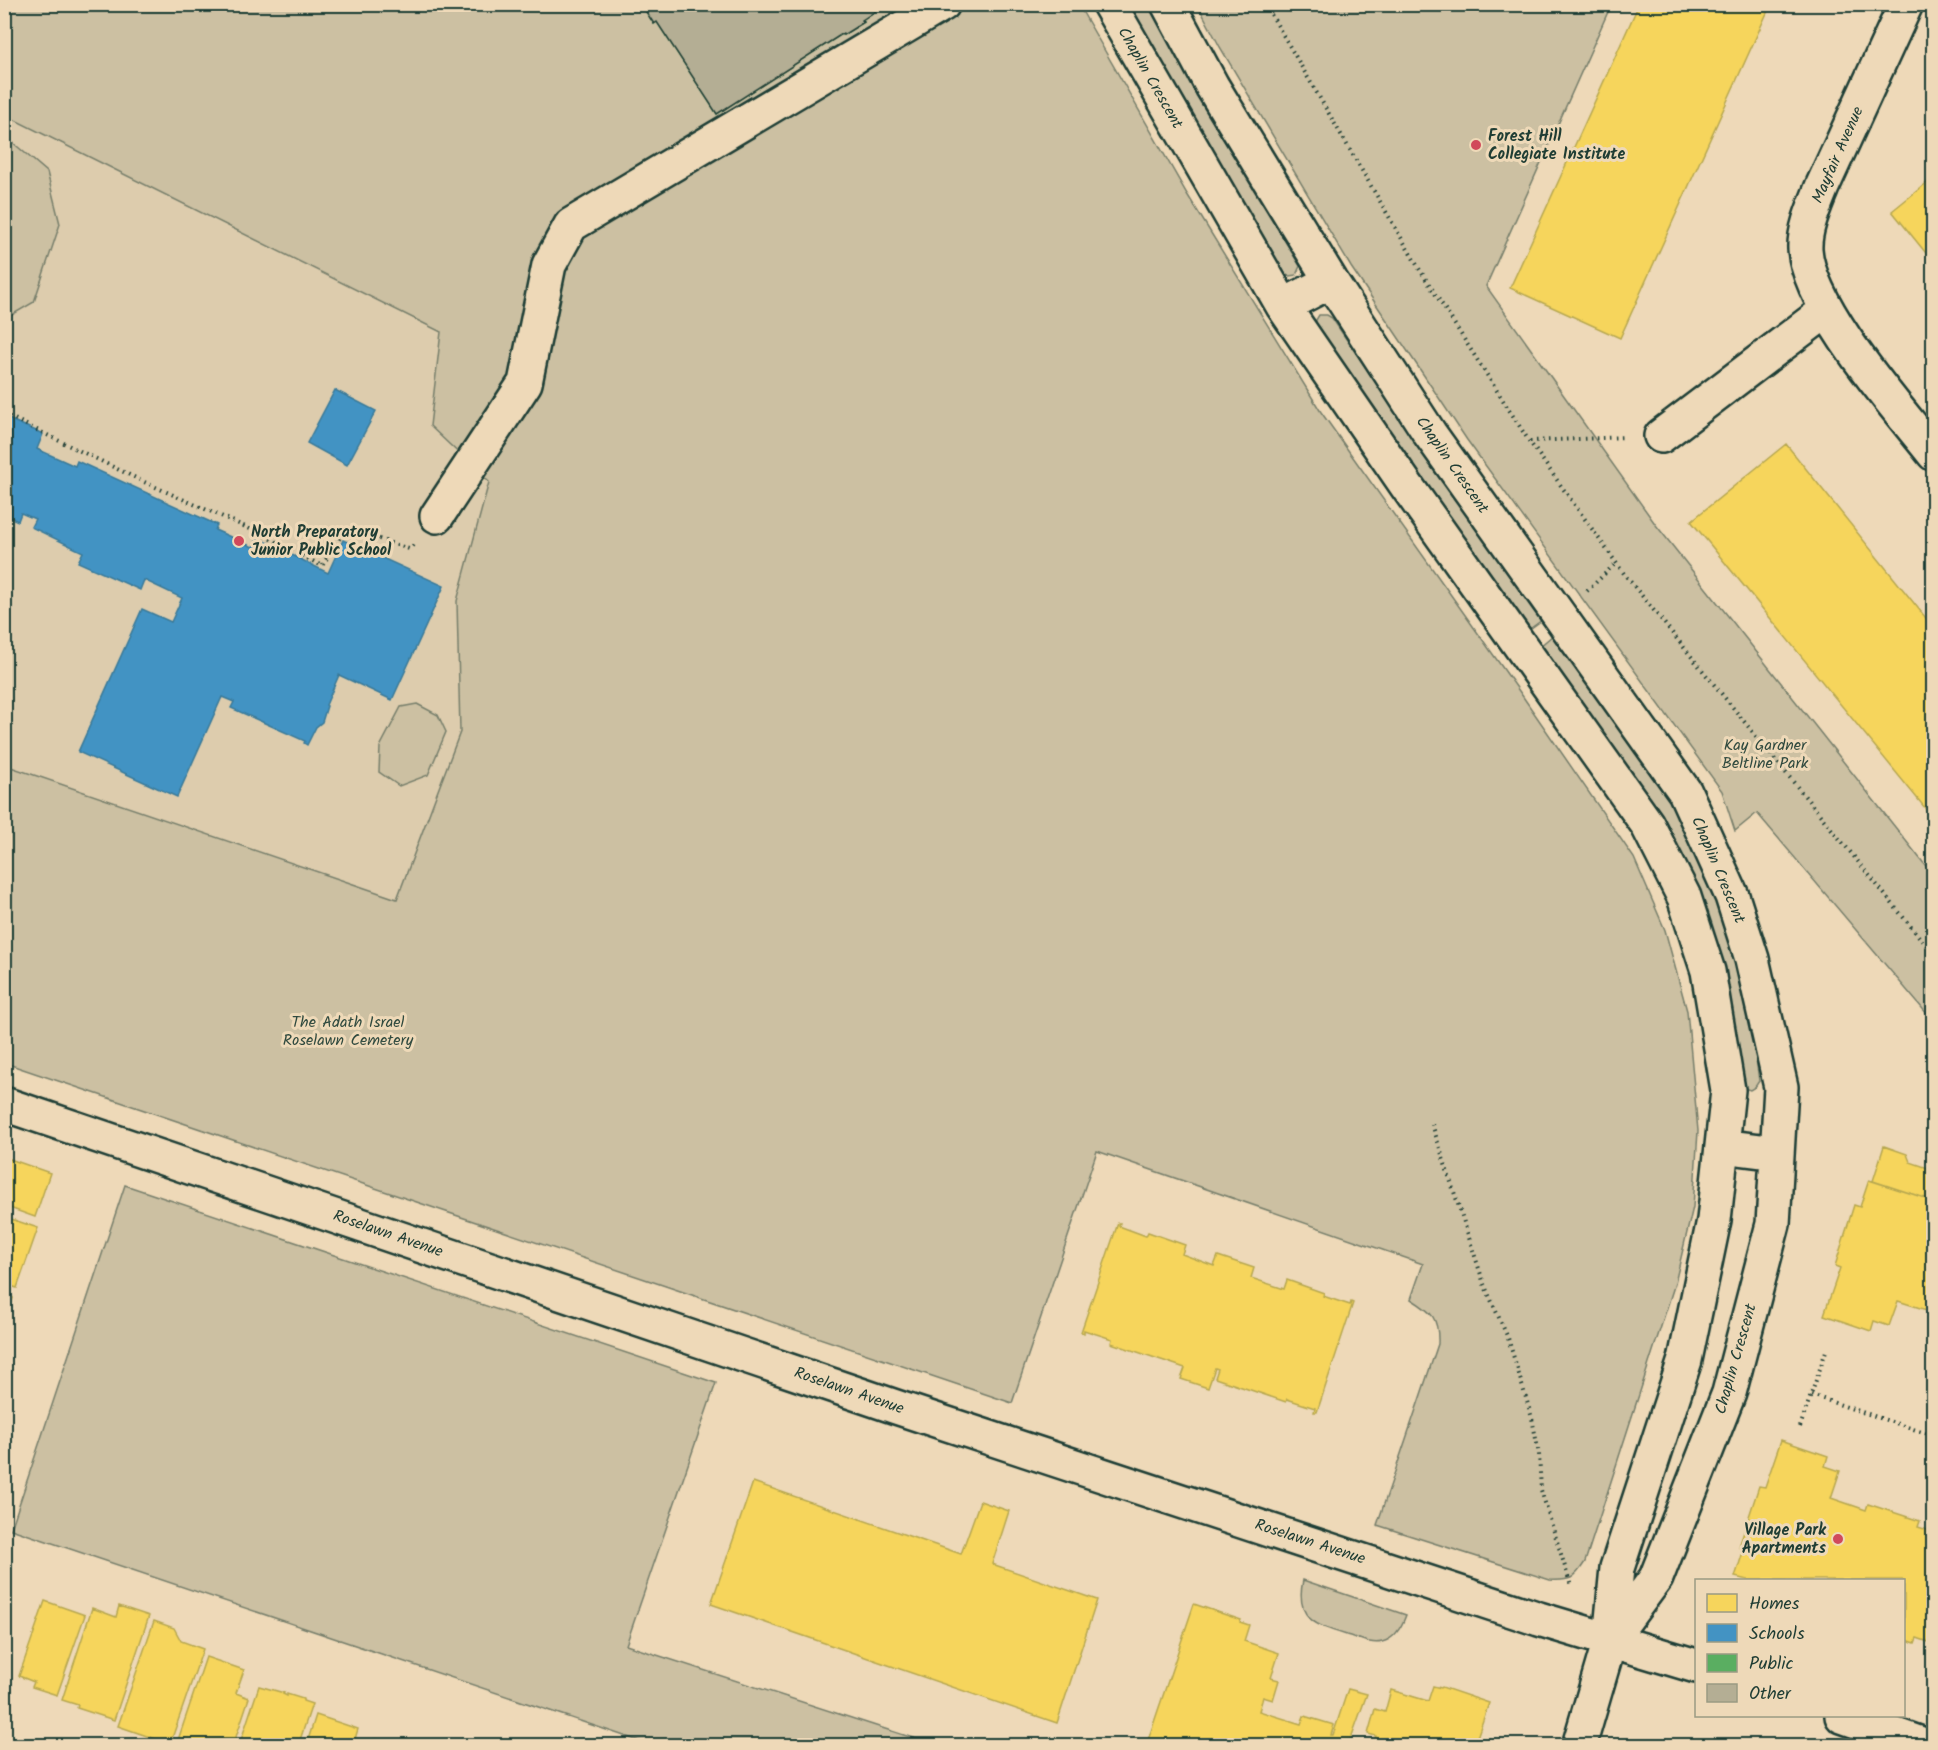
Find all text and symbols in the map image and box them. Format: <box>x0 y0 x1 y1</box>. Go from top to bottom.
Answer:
street label: Chaplin Crescent <box>1111 22 1190 134</box>
street label: Mayfair Avenue <box>1805 103 1871 207</box>
place label: Forest Hill Collegiate Institute <box>1488 124 1626 167</box>
marker: Forest Hill Collegiate Institute <box>1469 138 1483 152</box>
street label: Chaplin Crescent <box>1409 411 1495 519</box>
place label: North Preparatory Junior Public School <box>251 520 392 563</box>
marker: North Preparatory Junior Public School <box>232 534 246 548</box>
park label: Kay Gardner Beltline Park <box>1722 733 1809 776</box>
street label: Chaplin Crescent <box>1684 813 1752 928</box>
park label: The Adath Israel Roselawn Cemetery <box>283 1010 414 1053</box>
street label: Roselawn Avenue <box>330 1203 446 1265</box>
street label: Chaplin Crescent <box>1708 1300 1764 1417</box>
street label: Roselawn Avenue <box>791 1360 907 1422</box>
street label: Roselawn Avenue <box>1252 1512 1368 1572</box>
place label: Village Park Apartments <box>1742 1518 1827 1561</box>
marker: Village Park Apartments <box>1831 1532 1845 1546</box>
legend <box>1695 1579 1905 1717</box>
text: Homes <box>1749 1590 1800 1619</box>
text: Schools <box>1749 1620 1805 1649</box>
text: Public <box>1749 1650 1794 1679</box>
text: Other <box>1749 1680 1792 1709</box>

